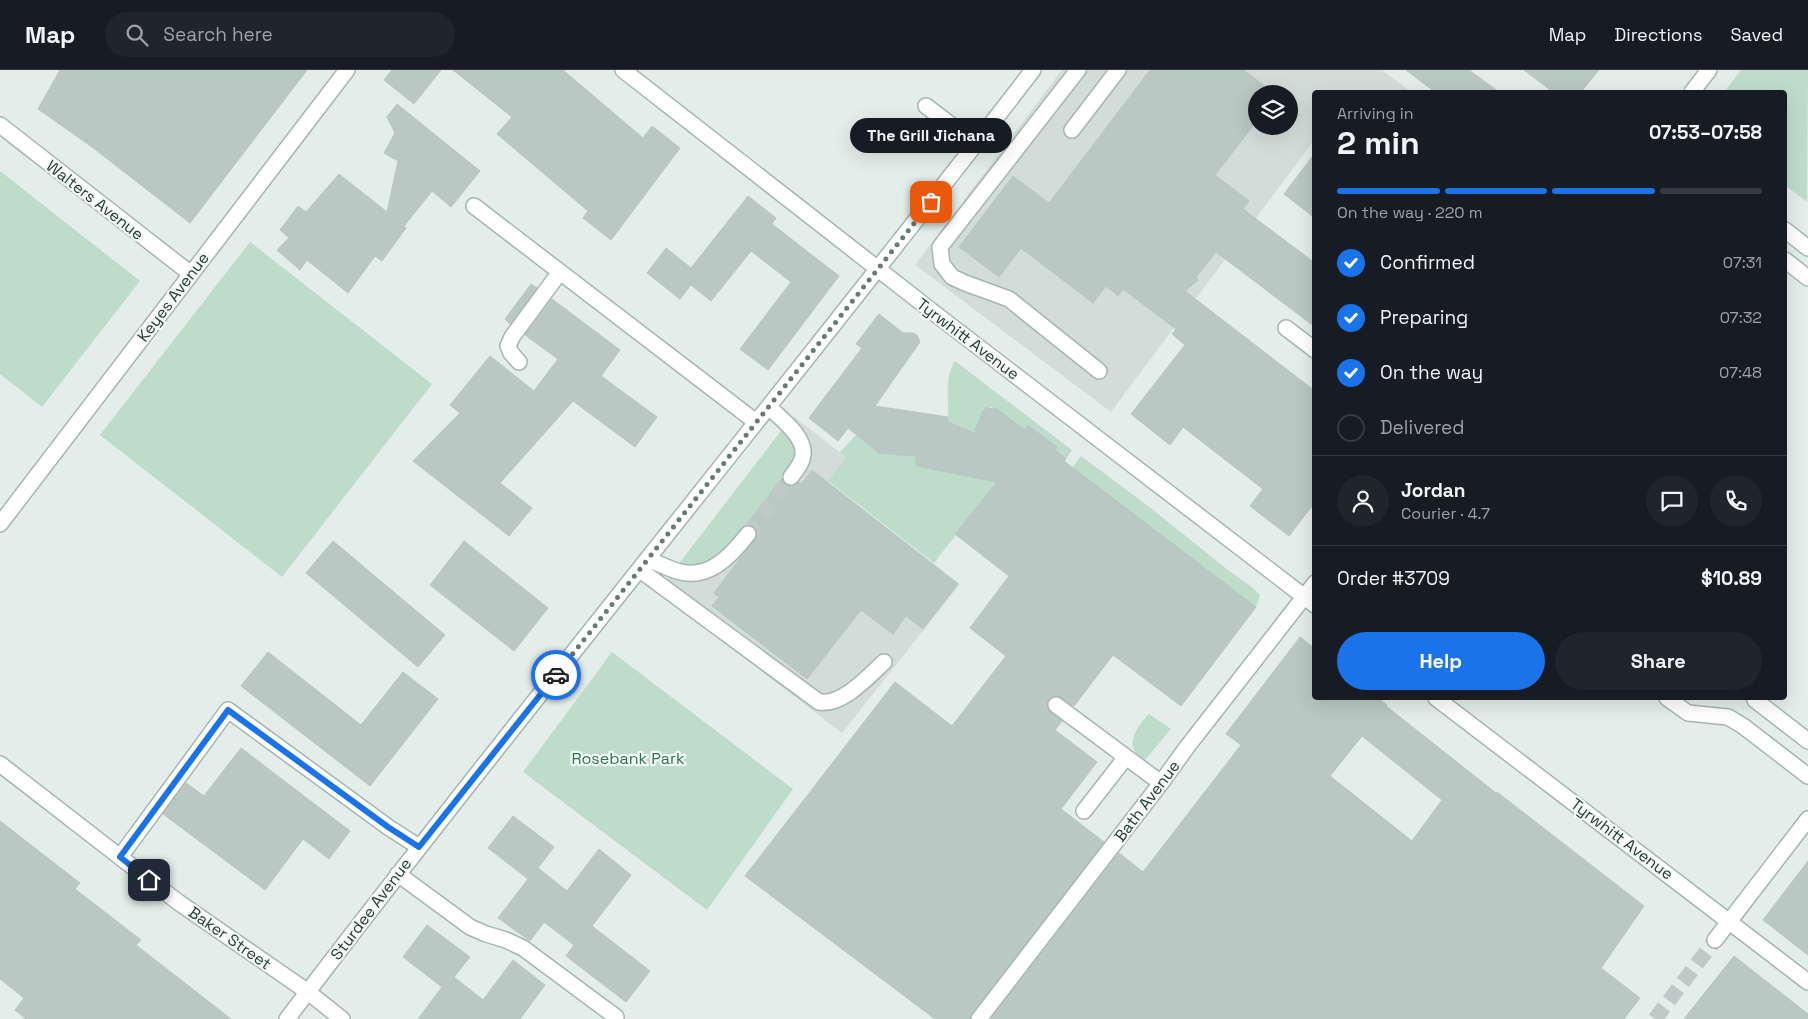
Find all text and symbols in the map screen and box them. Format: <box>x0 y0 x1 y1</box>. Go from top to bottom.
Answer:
search box <box>105 12 455 57</box>
text: Map <box>25 19 75 50</box>
icon: search <box>123 21 151 49</box>
text: Search here <box>163 22 273 47</box>
text: Map <box>1549 23 1586 46</box>
text: Directions <box>1614 23 1703 46</box>
text: Saved <box>1731 23 1783 46</box>
map controls <box>1248 85 1298 135</box>
button: layers <box>1248 85 1298 135</box>
text: Arriving in <box>1337 103 1414 124</box>
callout: The Grill Jichana <box>850 117 1012 152</box>
text: 07:53–07:58 <box>1649 120 1762 145</box>
text: 2 min <box>1337 123 1420 163</box>
text: The Grill Jichana <box>867 125 995 146</box>
street label: Walters Avenue <box>42 155 148 245</box>
pin <box>910 181 952 223</box>
icon: bag <box>917 188 945 216</box>
text: On the way · 220 m <box>1337 202 1483 223</box>
street label: Keyes Avenue <box>132 248 214 346</box>
icon: check <box>1337 249 1365 277</box>
text: Confirmed <box>1380 250 1475 275</box>
text: 07:31 <box>1723 252 1762 273</box>
street label: Tyrwhitt Avenue <box>912 293 1024 385</box>
icon: check <box>1337 304 1365 332</box>
text: Preparing <box>1380 305 1468 330</box>
text: 07:32 <box>1720 307 1762 328</box>
icon: check <box>1337 359 1365 387</box>
text: On the way <box>1380 360 1483 385</box>
text: 07:48 <box>1719 362 1762 383</box>
text: Delivered <box>1380 415 1465 440</box>
button: person <box>1337 475 1389 527</box>
button: chat <box>1646 475 1698 527</box>
button: phone <box>1710 475 1762 527</box>
text: Jordan <box>1401 478 1466 503</box>
text: Courier · 4.7 <box>1401 503 1490 524</box>
text: Order #3709 <box>1337 566 1450 591</box>
text: $10.89 <box>1701 566 1762 591</box>
button: Help <box>1337 632 1545 690</box>
button: Share <box>1555 632 1762 690</box>
courier <box>531 650 581 700</box>
icon: car <box>542 661 570 689</box>
park label: Rosebank Park <box>571 748 685 769</box>
street label: Bath Avenue <box>1109 756 1185 846</box>
street label: Tyrwhitt Avenue <box>1566 793 1678 885</box>
street label: Sturdee Avenue <box>326 854 416 964</box>
pin <box>128 859 170 901</box>
icon: home <box>135 866 163 894</box>
street label: Baker Street <box>184 902 276 974</box>

